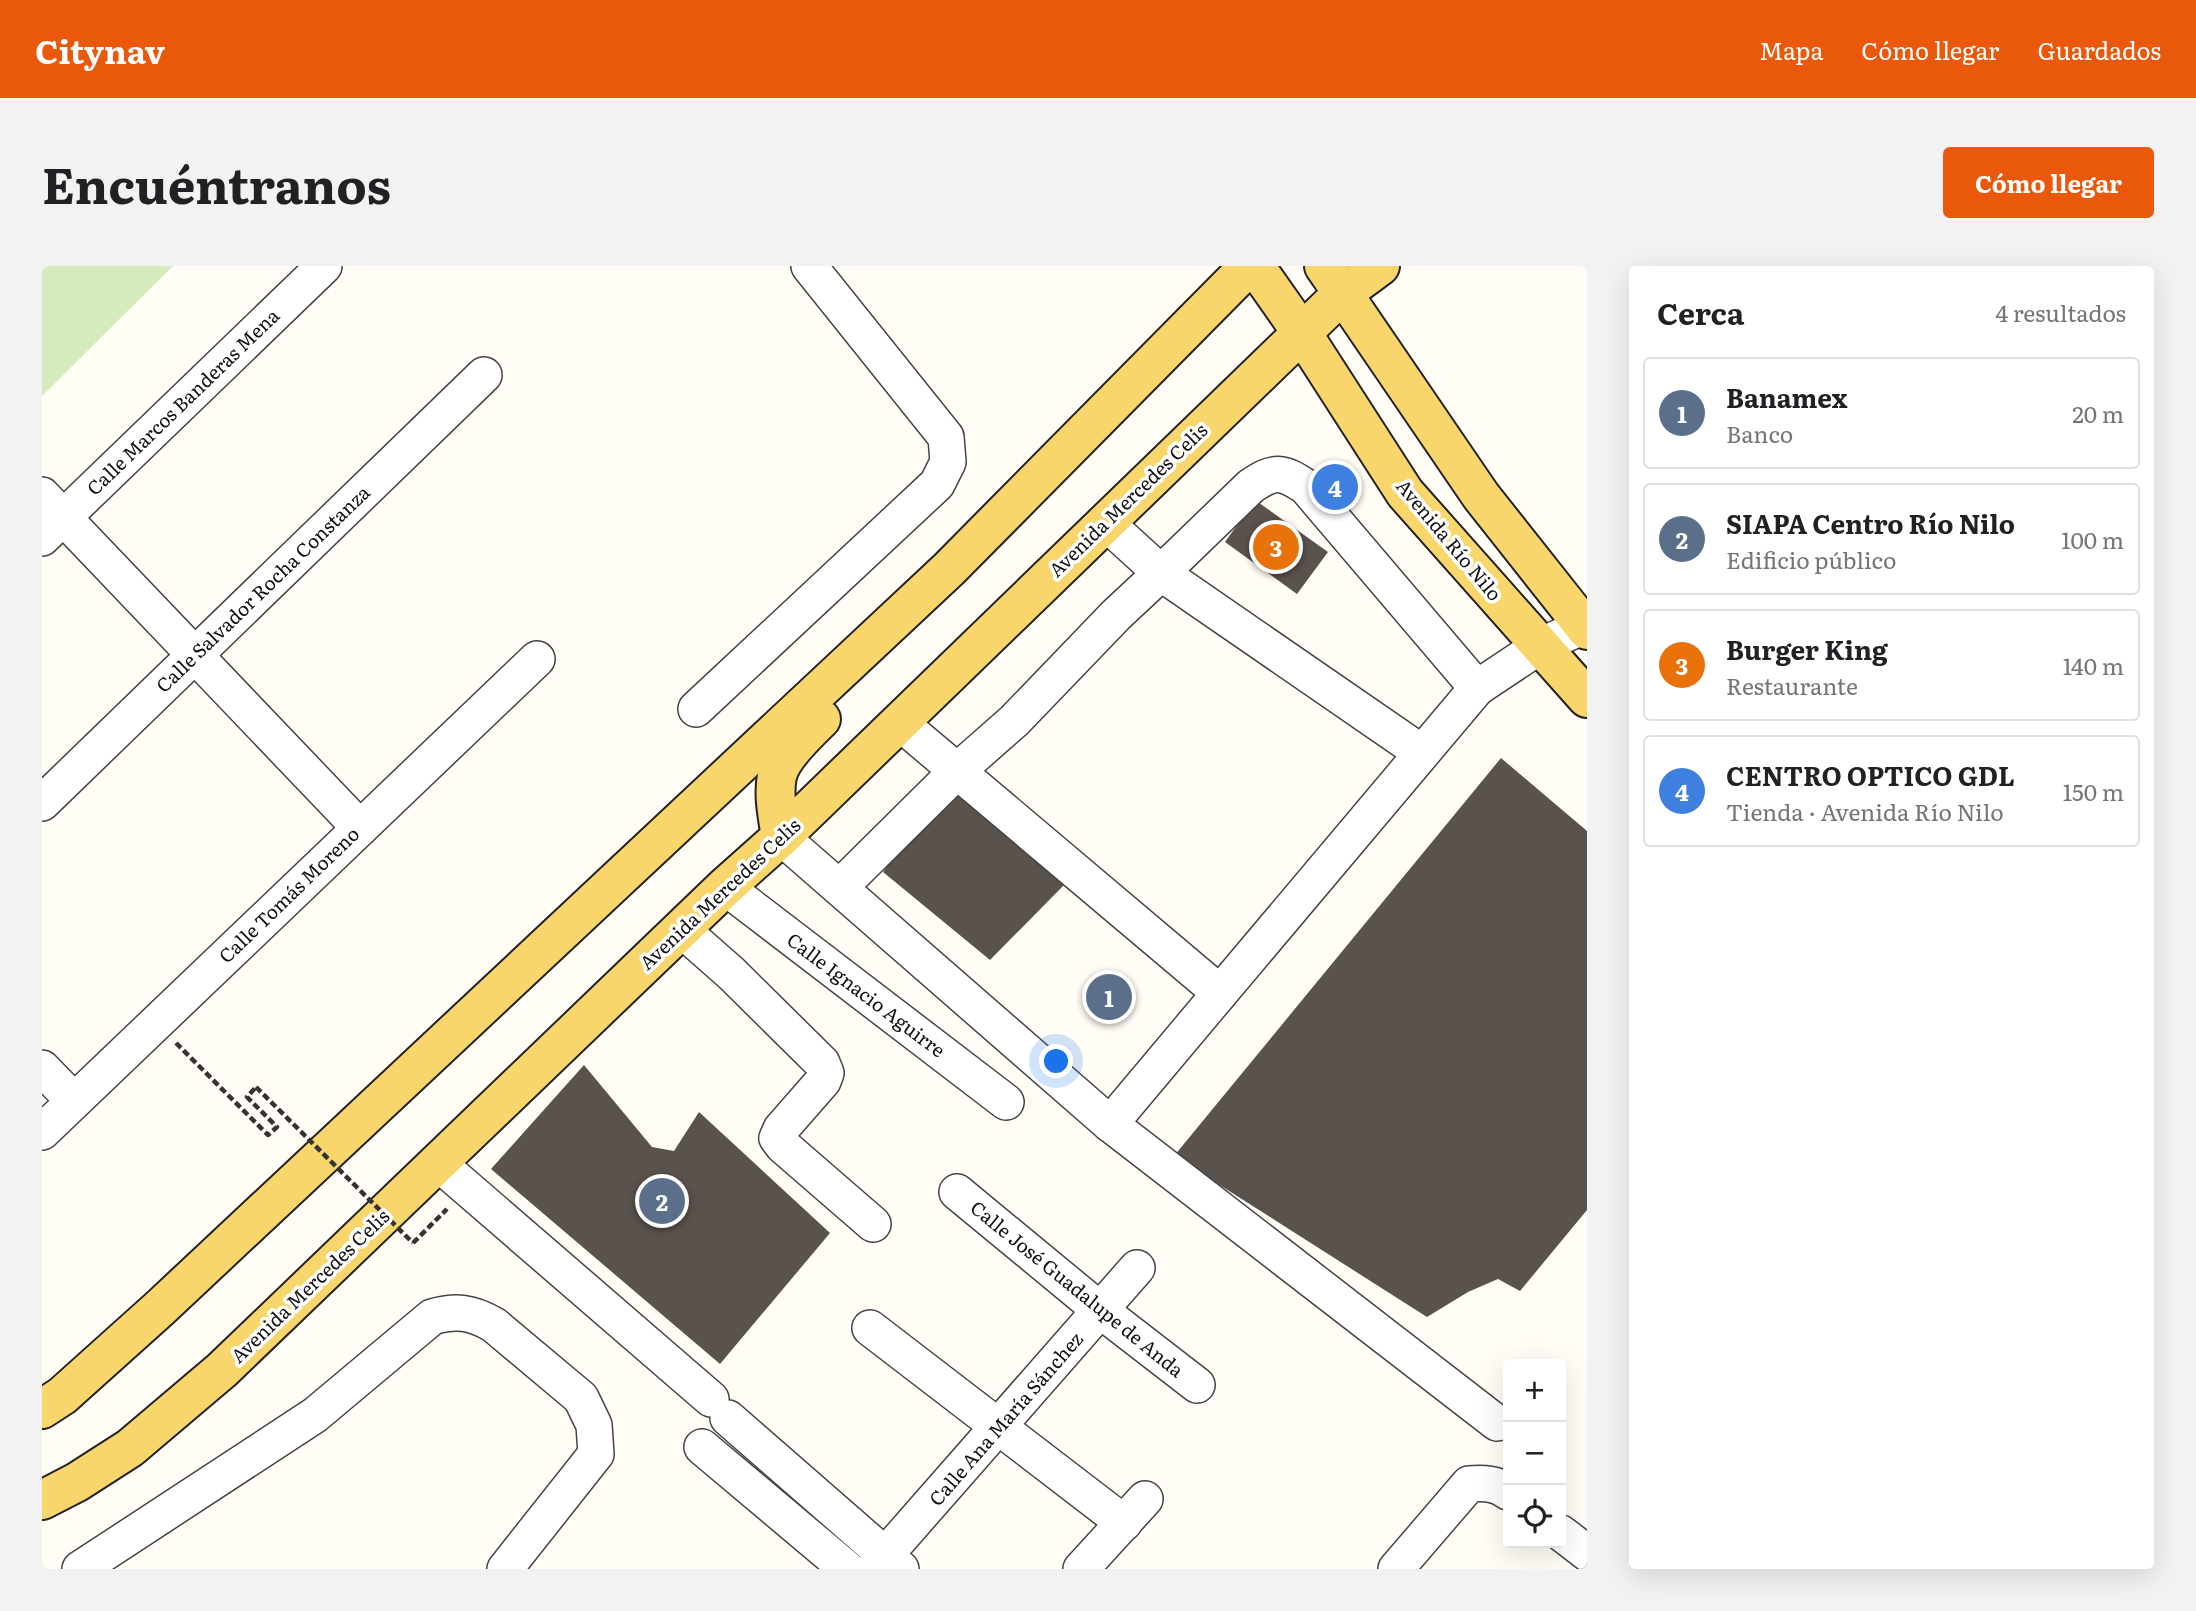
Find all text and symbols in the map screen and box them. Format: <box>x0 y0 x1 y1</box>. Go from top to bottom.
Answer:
text: Citynav <box>35 25 165 74</box>
text: Mapa <box>1759 32 1823 67</box>
text: Cómo llegar <box>1861 32 1999 67</box>
text: Guardados <box>2037 32 2161 67</box>
text: Encuéntranos <box>42 146 391 219</box>
button: Cómo llegar <box>1943 147 2154 218</box>
text: Cerca <box>1657 290 1744 334</box>
text: 4 resultados <box>1995 295 2126 329</box>
street label: Calle Marcos Banderas Mena <box>80 301 286 501</box>
text: Banamex <box>1726 377 1847 416</box>
text: 1 <box>1677 396 1687 430</box>
text: 20 m <box>2072 396 2124 430</box>
street label: Avenida Mercedes Celis <box>1042 416 1213 583</box>
text: Banco <box>1726 416 1793 450</box>
pin: 4 <box>1312 461 1358 513</box>
street label: Avenida Río Nilo <box>1390 472 1509 606</box>
street label: Calle Salvador Rocha Constanza <box>149 478 376 698</box>
text: SIAPA Centro Río Nilo <box>1726 503 2015 542</box>
pin: 3 <box>1253 521 1299 573</box>
text: 2 <box>1676 522 1688 556</box>
text: 100 m <box>2061 522 2124 556</box>
text: Edificio público <box>1726 542 1896 576</box>
text: Burger King <box>1726 629 1888 668</box>
text: 3 <box>1676 648 1688 682</box>
text: 140 m <box>2063 648 2124 682</box>
text: Restaurante <box>1726 668 1858 702</box>
text: CENTRO OPTICO GDL <box>1726 755 2015 794</box>
text: 4 <box>1675 774 1689 808</box>
text: 150 m <box>2063 774 2124 808</box>
text: Tienda · Avenida Río Nilo <box>1726 794 2004 828</box>
street label: Avenida Mercedes Celis <box>633 811 806 976</box>
street label: Calle Tomás Moreno <box>212 820 365 969</box>
street label: Calle Ignacio Aguirre <box>782 925 952 1063</box>
pin: 1 <box>1086 971 1132 1023</box>
your location <box>1039 1044 1073 1078</box>
pin: 2 <box>639 1175 685 1227</box>
street label: Calle José Guadalupe de Anda <box>965 1193 1191 1384</box>
street label: Avenida Mercedes Celis <box>224 1202 395 1369</box>
street label: Calle Ana María Sánchez <box>922 1325 1089 1511</box>
map controls <box>1503 1359 1566 1548</box>
button: + <box>1503 1359 1566 1422</box>
button: − <box>1503 1422 1566 1485</box>
button: locate <box>1503 1485 1566 1548</box>

